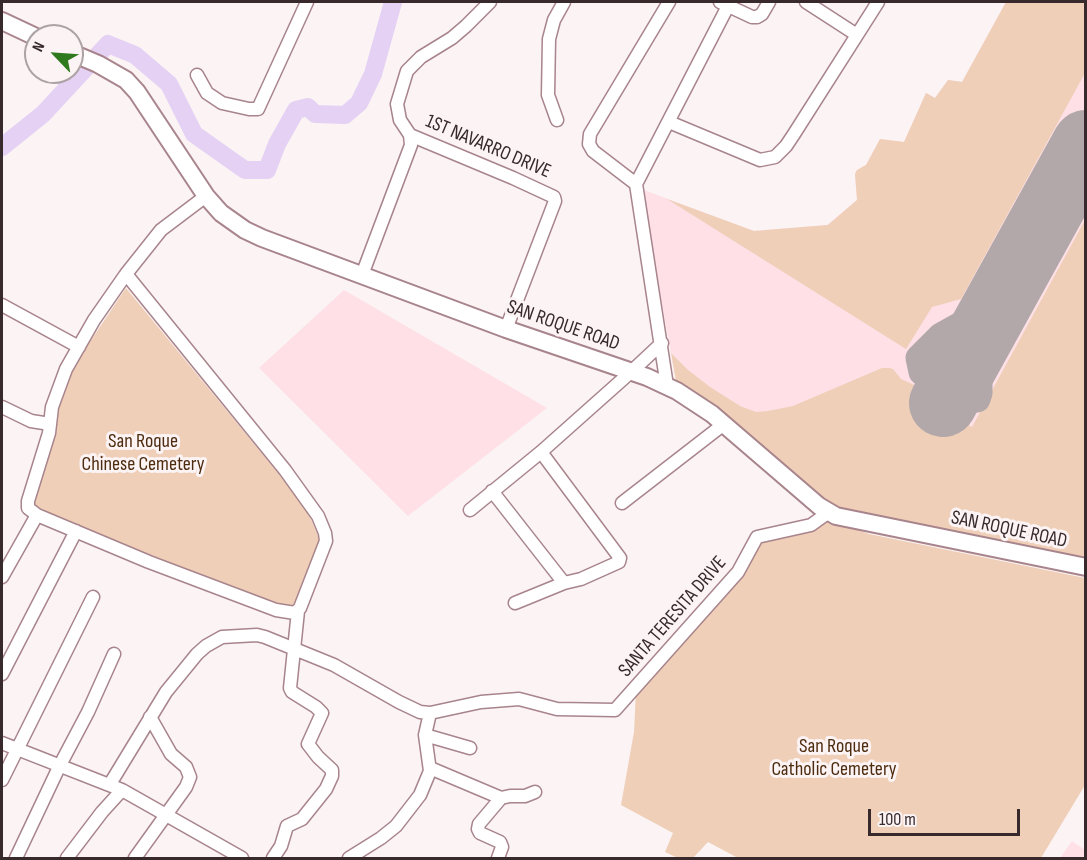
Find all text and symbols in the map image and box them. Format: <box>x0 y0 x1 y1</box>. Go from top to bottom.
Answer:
north arrow <box>24 24 84 84</box>
text: N <box>29 39 49 55</box>
street label: 1ST NAVARRO DRIVE <box>422 110 554 184</box>
street label: SAN ROQUE ROAD <box>503 295 623 357</box>
park label: San Roque Chinese Cemetery <box>82 430 204 477</box>
street label: SAN ROQUE ROAD <box>949 506 1069 554</box>
street label: SANTA TERESITA DRIVE <box>614 552 732 682</box>
park label: San Roque Catholic Cemetery <box>771 735 897 782</box>
scale bar <box>871 797 1022 835</box>
text: 100 m <box>879 809 916 830</box>

